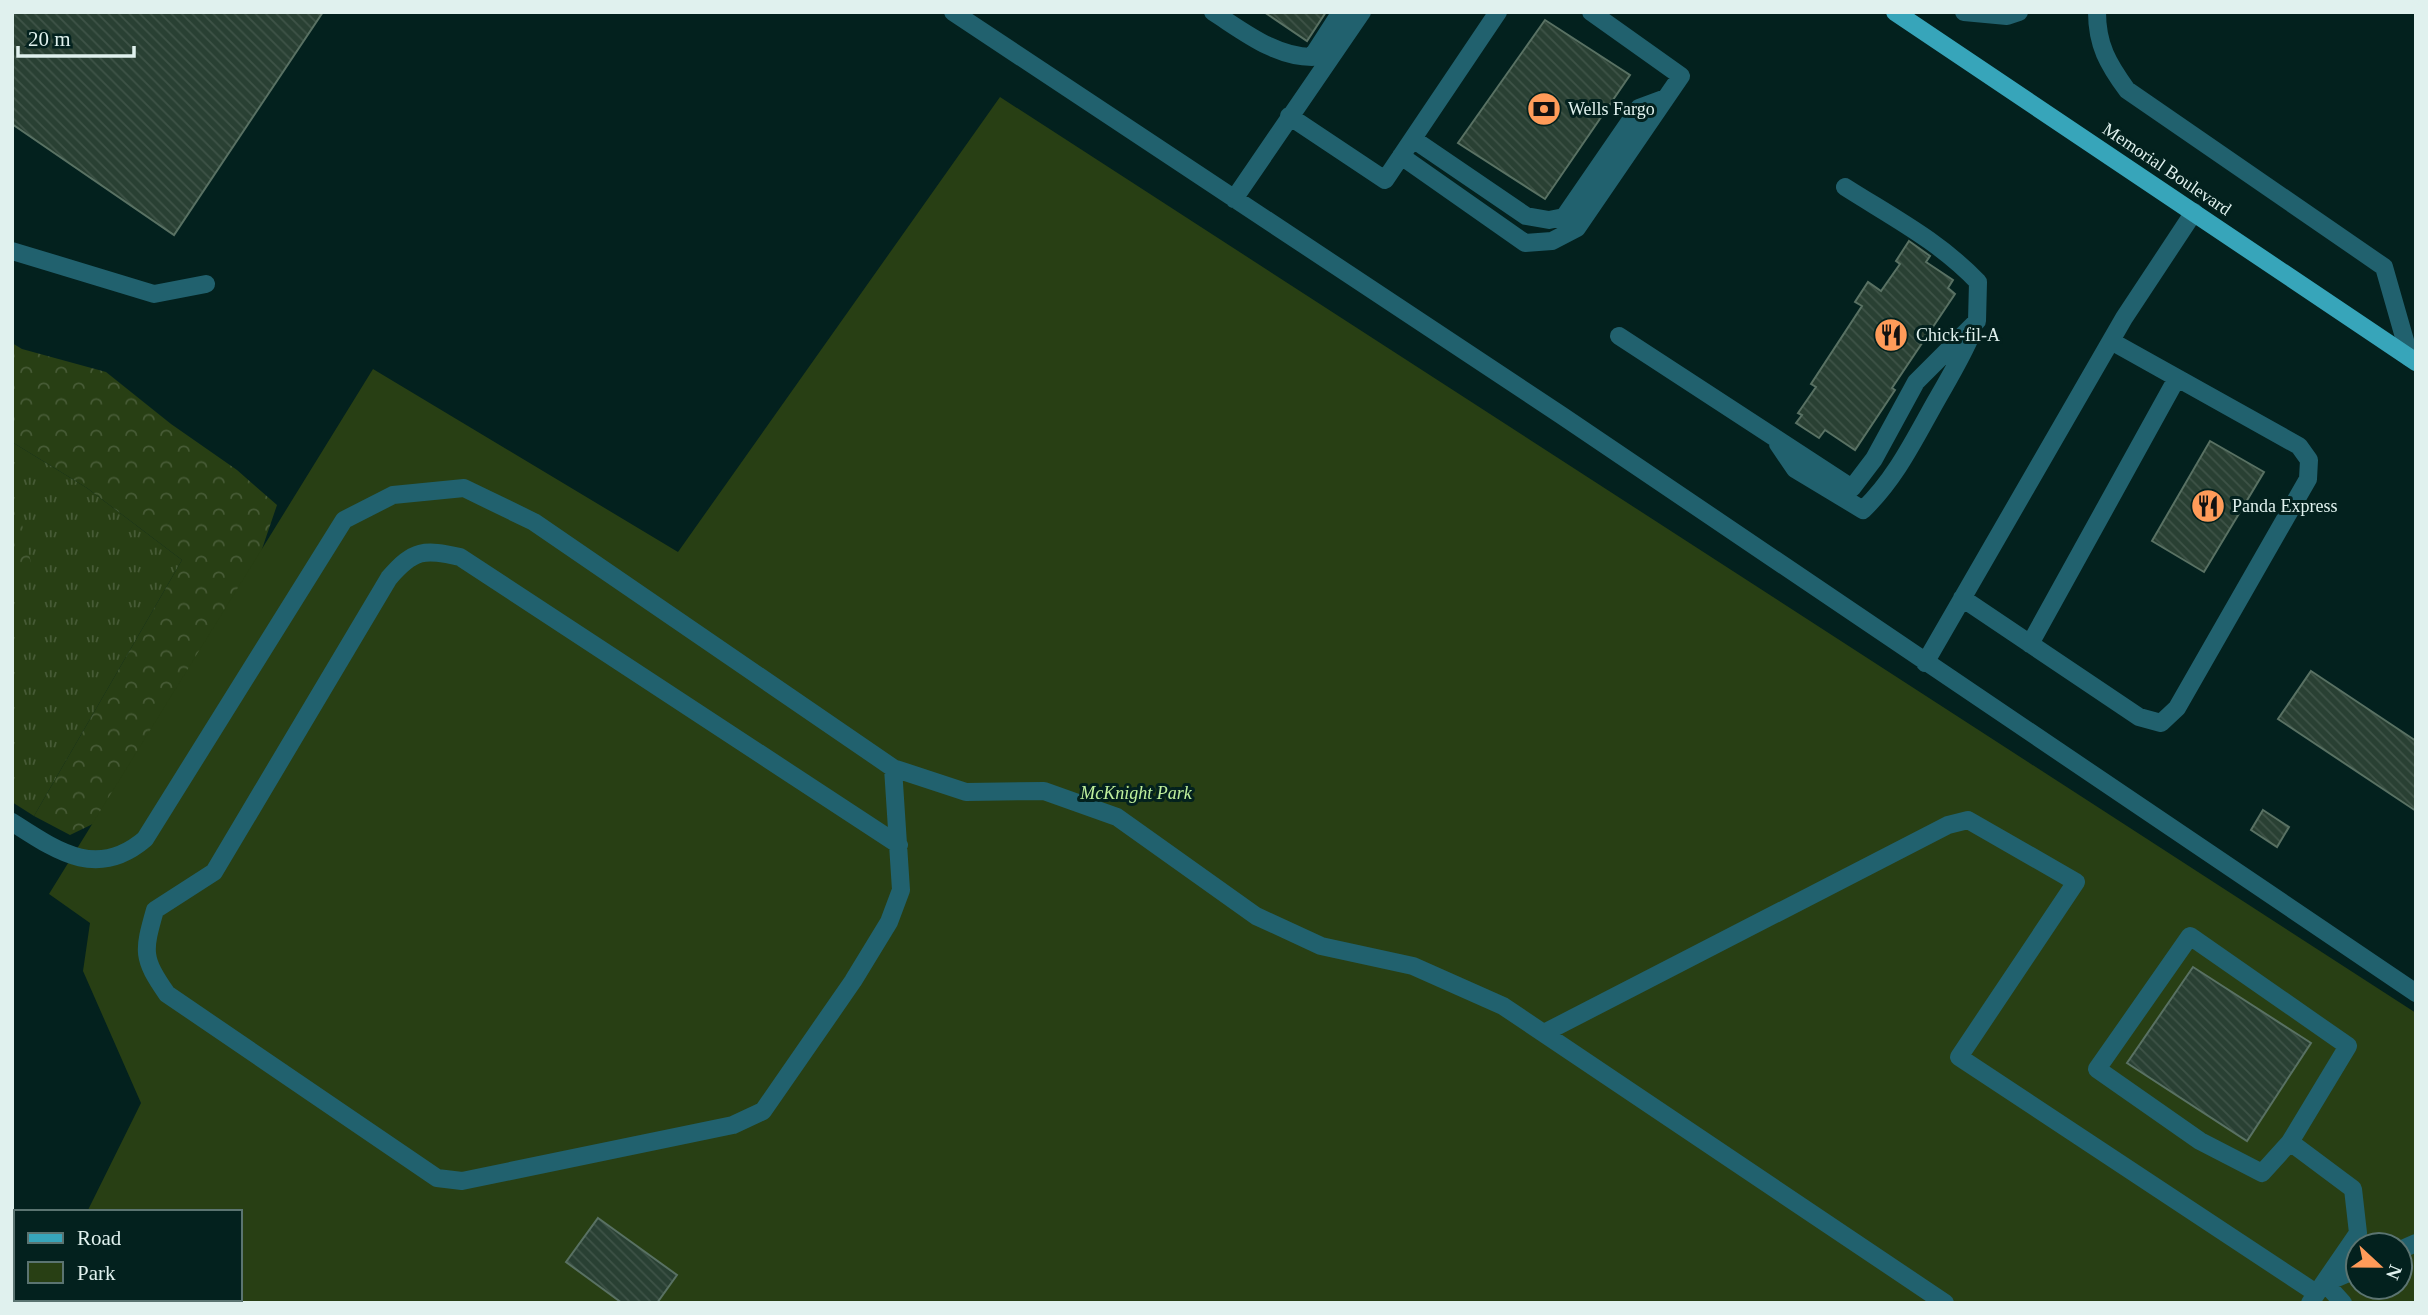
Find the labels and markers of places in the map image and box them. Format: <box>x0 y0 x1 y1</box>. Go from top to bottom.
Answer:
bank icon: Wells Fargo <box>1525 90 1563 128</box>
place label: Wells Fargo <box>1568 99 1655 119</box>
restaurant icon: Chick-fil-A <box>1872 316 1910 354</box>
place label: Chick-fil-A <box>1916 325 2000 345</box>
restaurant icon: Panda Express <box>2189 487 2227 525</box>
place label: Panda Express <box>2232 496 2337 516</box>

